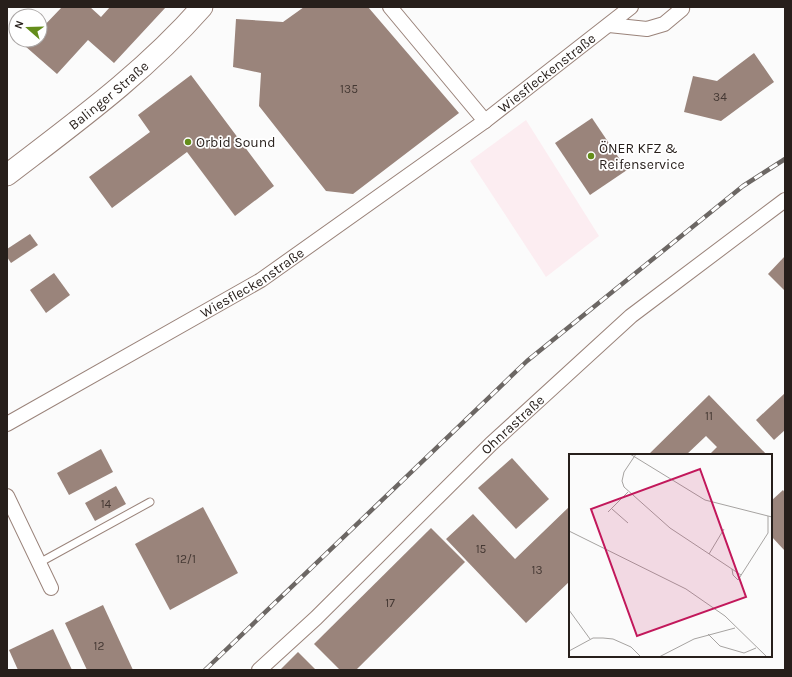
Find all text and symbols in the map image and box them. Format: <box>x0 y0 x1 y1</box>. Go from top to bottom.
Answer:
north arrow <box>8 8 48 48</box>
text: N <box>12 19 27 31</box>
street label: Wiesfleckenstraße <box>495 29 599 116</box>
street label: Balinger Straße <box>65 57 152 133</box>
house number: 135 <box>340 82 358 96</box>
house number: 34 <box>713 90 727 104</box>
place label: Orbid Sound <box>196 134 276 151</box>
marker: Orbid Sound <box>183 137 193 147</box>
place label: ÖNER KFZ & Reifenservice <box>599 140 685 173</box>
marker: ÖNER KFZ & Reifenservice <box>586 151 596 161</box>
street label: Wiesfleckenstraße <box>197 244 307 321</box>
street label: Ohnrastraße <box>477 391 548 458</box>
house number: 11 <box>705 409 713 423</box>
inset map <box>569 454 772 657</box>
house number: 14 <box>101 497 112 511</box>
house number: 15 <box>476 542 487 556</box>
house number: 12/1 <box>176 552 196 566</box>
house number: 13 <box>531 563 543 577</box>
house number: 17 <box>385 596 395 610</box>
house number: 12 <box>94 639 105 653</box>

